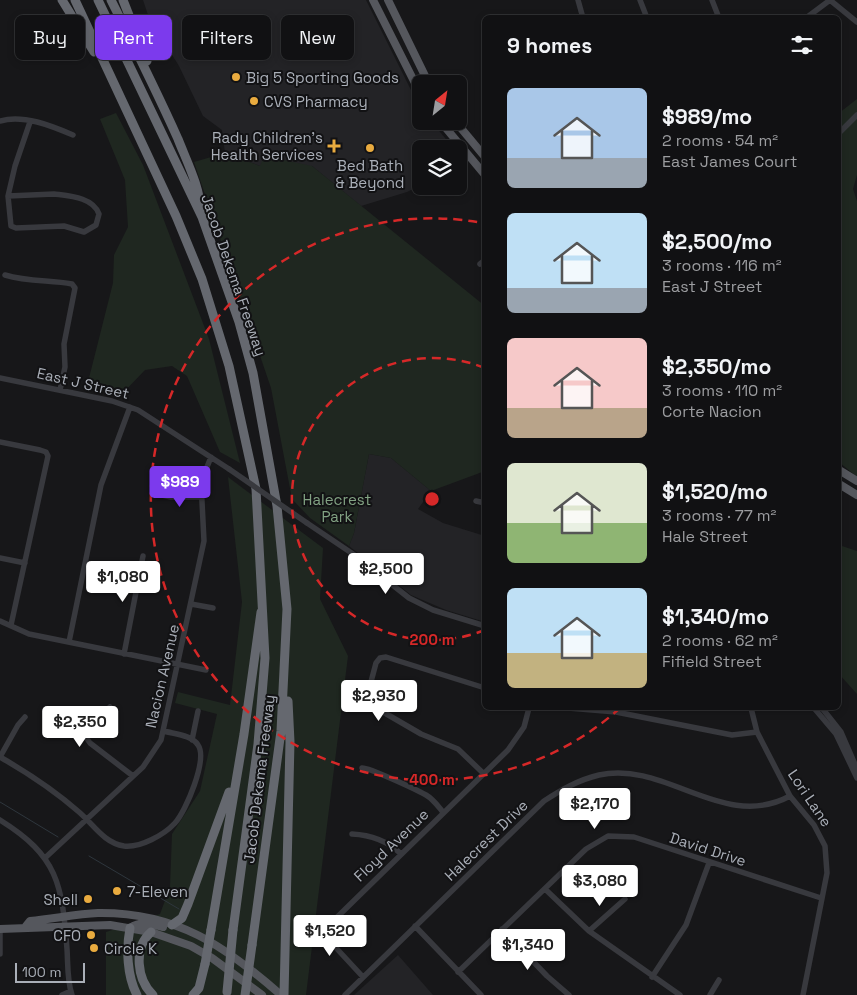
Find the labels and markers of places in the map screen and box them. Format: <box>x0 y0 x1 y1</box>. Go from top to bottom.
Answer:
place label: Big 5 Sporting Goods <box>246 68 399 87</box>
marker: Big 5 Sporting Goods <box>230 71 242 83</box>
place label: CVS Pharmacy <box>264 92 368 111</box>
marker: CVS Pharmacy <box>248 95 260 107</box>
place label: Rady Children's Health Services <box>211 128 323 164</box>
marker: Rady Children's Health Services <box>327 139 341 153</box>
marker: Bed Bath & Beyond <box>364 142 376 154</box>
place label: Bed Bath & Beyond <box>335 156 405 192</box>
pin: $989 <box>150 466 210 508</box>
centre of rings <box>423 490 441 508</box>
pin: $2,500 <box>345 552 427 595</box>
pin: $1,080 <box>82 560 164 603</box>
pin: $2,930 <box>338 680 420 722</box>
pin: $2,350 <box>39 706 121 748</box>
pin: $2,170 <box>554 788 636 830</box>
pin: $3,080 <box>559 864 641 907</box>
place label: 7-Eleven <box>127 882 188 901</box>
marker: 7-Eleven <box>111 885 123 897</box>
place label: Shell <box>43 890 78 909</box>
marker: Shell <box>82 893 94 905</box>
pin: $1,520 <box>289 914 371 957</box>
place label: CFO <box>53 926 81 945</box>
pin: $1,340 <box>487 928 569 971</box>
marker: CFO <box>85 929 97 941</box>
place label: Circle K <box>104 939 157 958</box>
marker: Circle K <box>88 942 100 954</box>

